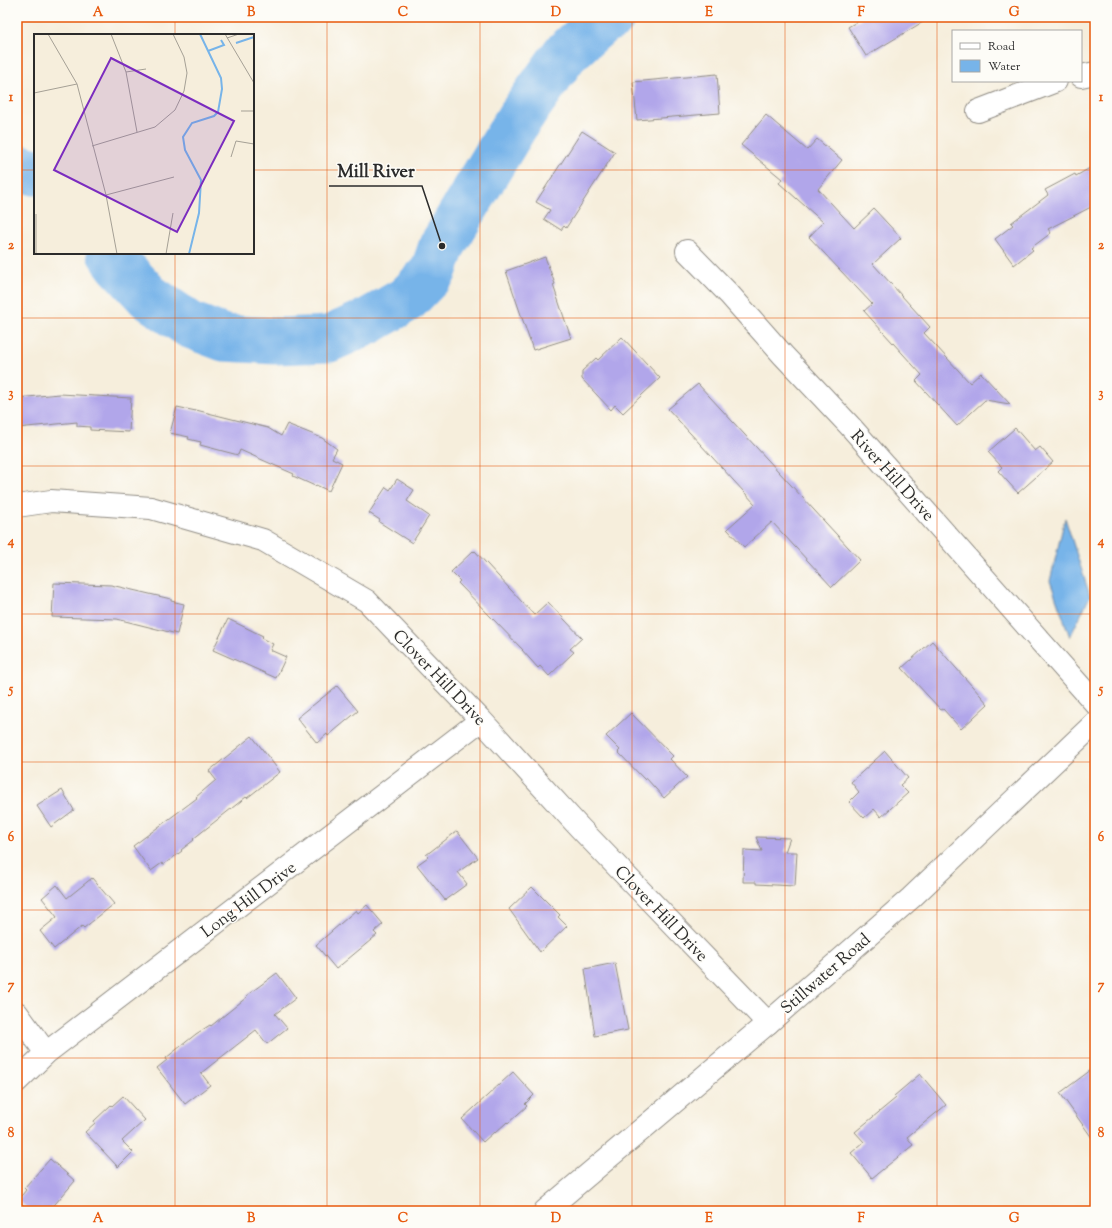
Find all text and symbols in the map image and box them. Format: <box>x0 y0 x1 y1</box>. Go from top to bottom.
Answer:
text: A <box>93 4 104 22</box>
text: B <box>247 4 256 22</box>
text: C <box>398 4 408 22</box>
text: D <box>551 4 561 22</box>
text: E <box>705 4 713 22</box>
text: F <box>857 4 865 22</box>
text: G <box>1009 4 1020 22</box>
legend <box>952 30 1082 82</box>
inset map <box>34 34 254 254</box>
text: Road <box>988 38 1015 56</box>
text: Water <box>988 58 1021 76</box>
text: 1 <box>9 89 14 107</box>
text: 1 <box>1099 89 1104 107</box>
callout: Mill River <box>329 156 422 186</box>
text: Mill River <box>337 160 415 186</box>
text: 2 <box>8 237 15 255</box>
text: 2 <box>1098 237 1105 255</box>
text: 3 <box>8 385 14 403</box>
text: 3 <box>1098 385 1104 403</box>
street label: River Hill Drive <box>844 425 939 527</box>
text: 4 <box>7 533 15 551</box>
text: 4 <box>1097 533 1105 551</box>
street label: Clover Hill Drive <box>386 625 491 732</box>
text: 5 <box>8 681 14 699</box>
text: 5 <box>1098 681 1104 699</box>
text: 6 <box>8 829 15 847</box>
text: 6 <box>1098 829 1105 847</box>
street label: Long Hill Drive <box>197 857 302 944</box>
street label: Clover Hill Drive <box>608 861 713 968</box>
street label: Stillwater Road <box>776 928 877 1020</box>
text: 7 <box>8 977 15 995</box>
text: 7 <box>1098 977 1105 995</box>
text: 8 <box>8 1125 15 1143</box>
text: 8 <box>1098 1125 1105 1143</box>
text: A <box>93 1210 104 1228</box>
text: B <box>247 1210 256 1228</box>
text: C <box>398 1210 408 1228</box>
text: D <box>551 1210 561 1228</box>
text: E <box>705 1210 713 1228</box>
text: F <box>857 1210 865 1228</box>
text: G <box>1009 1210 1020 1228</box>

